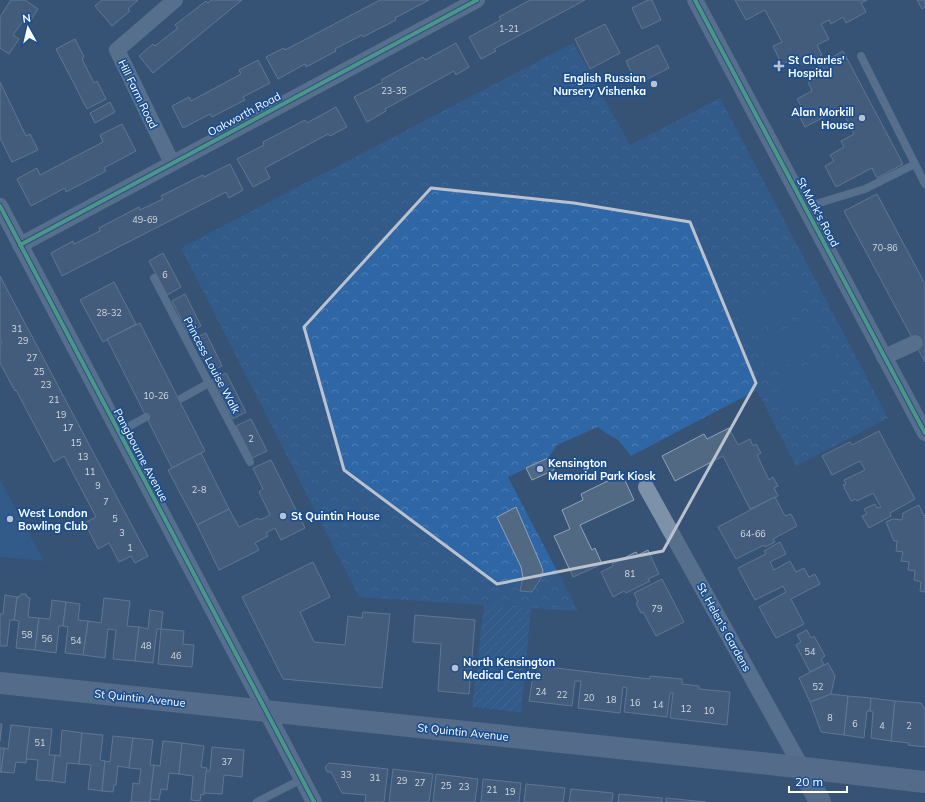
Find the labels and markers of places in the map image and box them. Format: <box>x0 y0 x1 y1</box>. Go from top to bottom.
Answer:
place label: St Charles' Hospital <box>788 53 845 80</box>
marker: St Charles' Hospital <box>773 60 785 72</box>
place label: English Russian Nursery Vishenka <box>553 71 646 98</box>
marker: English Russian Nursery Vishenka <box>649 79 659 89</box>
place label: Alan Morkill House <box>791 105 854 132</box>
marker: Alan Morkill House <box>857 113 867 123</box>
place label: Kensington Memorial Park Kiosk <box>548 456 656 483</box>
marker: Kensington Memorial Park Kiosk <box>535 464 545 474</box>
place label: West London Bowling Club <box>18 506 88 533</box>
place label: St Quintin House <box>291 509 380 523</box>
marker: St Quintin House <box>278 511 288 521</box>
marker: West London Bowling Club <box>5 514 15 524</box>
place label: North Kensington Medical Centre <box>463 655 555 682</box>
marker: North Kensington Medical Centre <box>450 663 460 673</box>

